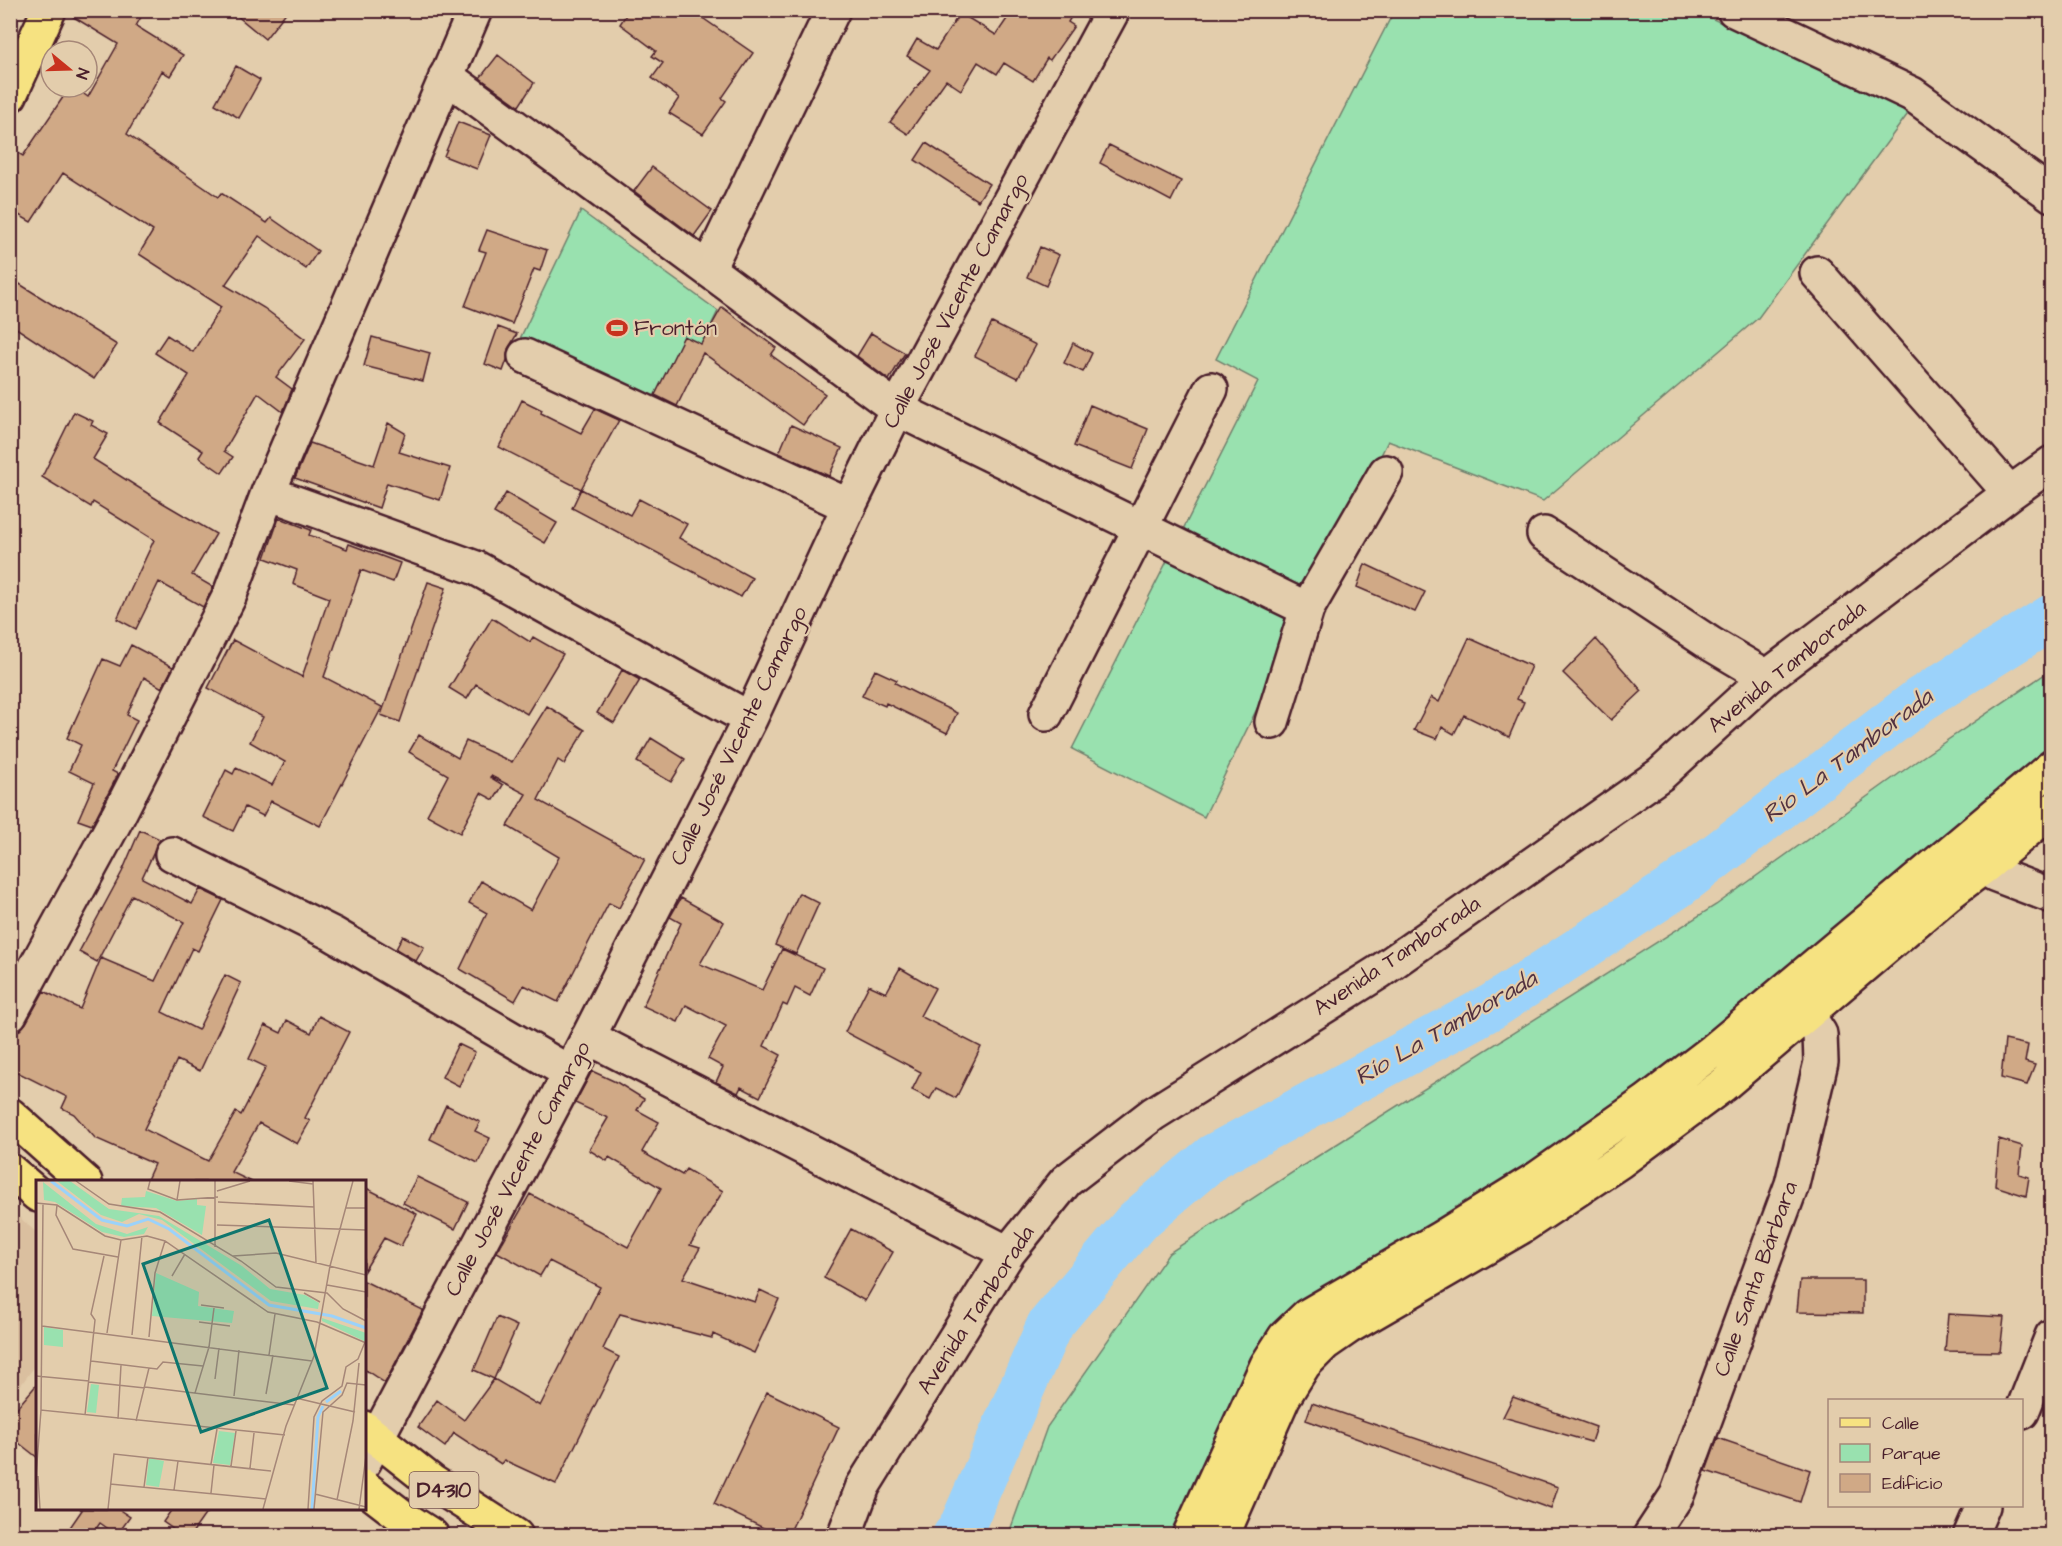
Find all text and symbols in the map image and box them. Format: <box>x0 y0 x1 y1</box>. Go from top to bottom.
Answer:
north arrow <box>39 39 99 99</box>
text: N <box>70 65 94 82</box>
street label: Calle José Vicente Camargo <box>875 167 1038 434</box>
place label: Frontón <box>634 313 717 344</box>
sports icon: Frontón <box>605 316 629 340</box>
street label: Avenida Tamborada <box>1701 593 1873 741</box>
street label: Calle José Vicente Camargo <box>663 601 816 871</box>
water label: Río La Tamborada <box>1756 680 1942 831</box>
street label: Avenida Tamborada <box>1307 888 1487 1024</box>
water label: Río La Tamborada <box>1349 961 1545 1094</box>
street label: Calle José Vicente Camargo <box>437 1035 600 1302</box>
street label: Calle Santa Bárbara <box>1706 1177 1806 1381</box>
inset map <box>36 1180 366 1510</box>
street label: Avenida Tamborada <box>910 1220 1042 1400</box>
legend <box>1828 1399 2023 1507</box>
text: Calle <box>1882 1411 1920 1436</box>
text: Parque <box>1882 1441 1941 1466</box>
text: Edificio <box>1882 1471 1942 1496</box>
road number: D4310 <box>410 1472 478 1508</box>

